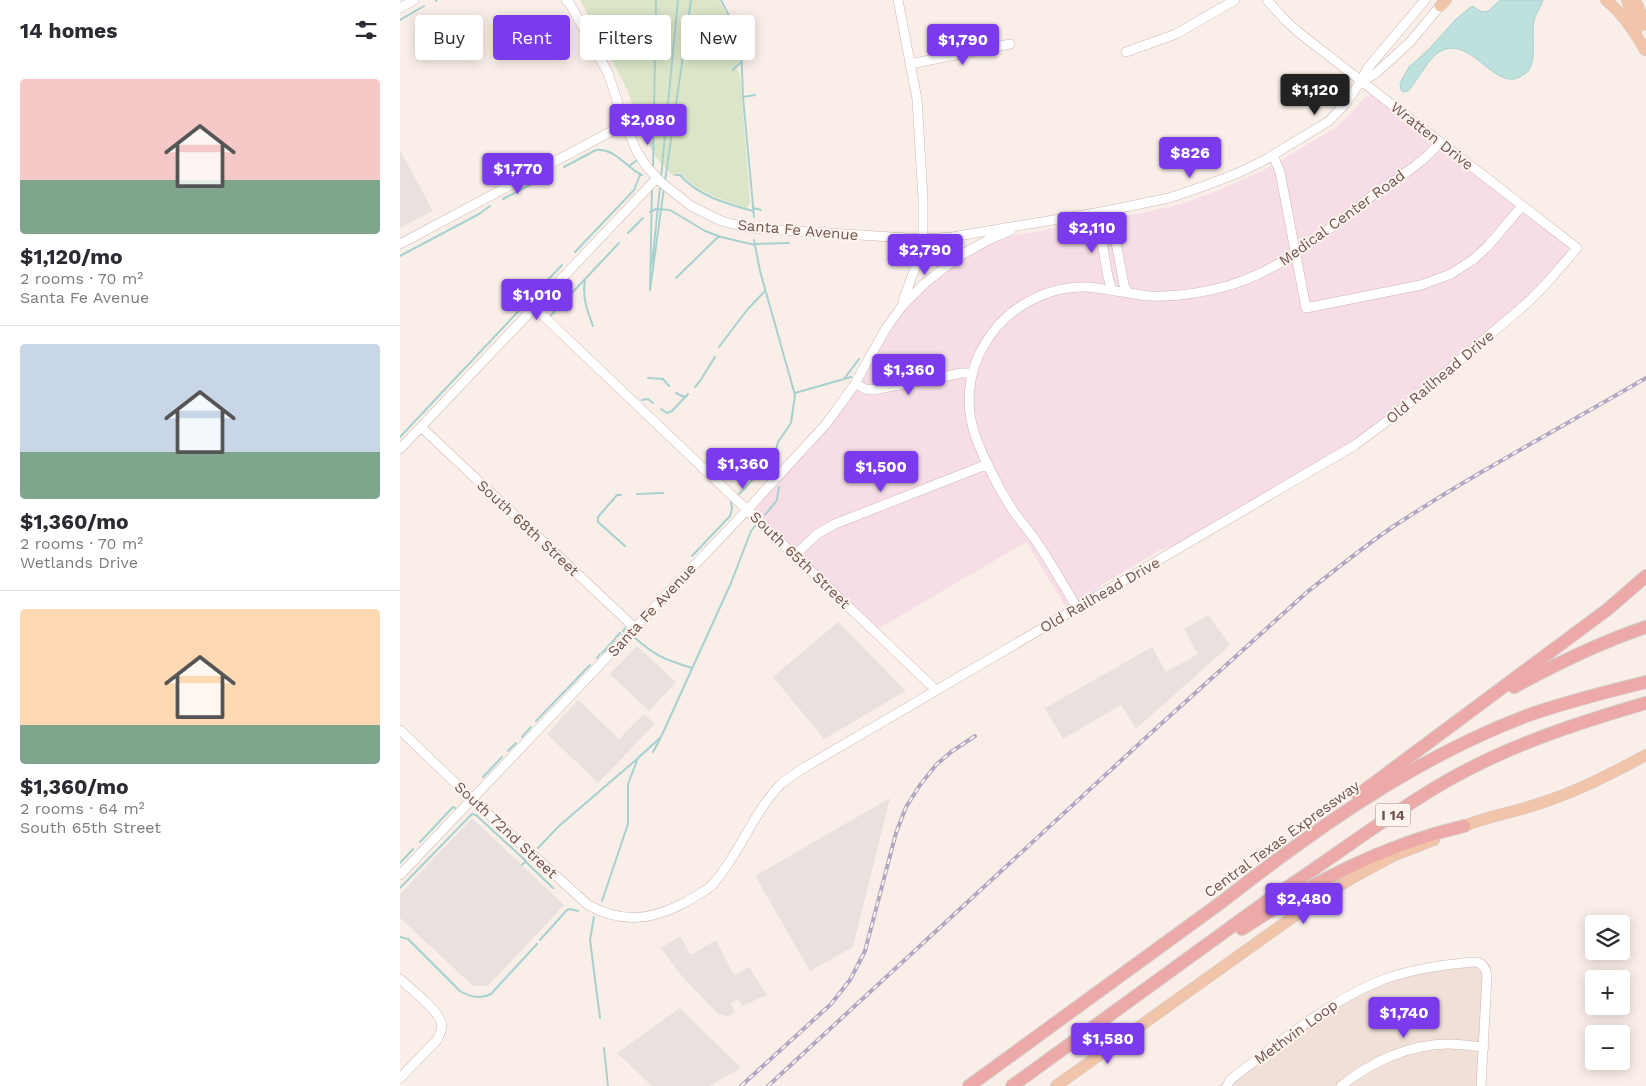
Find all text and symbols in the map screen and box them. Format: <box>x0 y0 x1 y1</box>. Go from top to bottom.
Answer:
chip: Buy <box>415 15 483 60</box>
chip: Rent <box>493 15 570 60</box>
chip: Filters <box>580 15 671 60</box>
chip: New <box>681 15 755 60</box>
icon: filters <box>352 16 380 44</box>
text: 14 homes <box>20 18 117 43</box>
pin: $1,790 <box>922 23 1004 66</box>
text: $1,790 <box>938 30 988 49</box>
pin: $1,120 <box>1274 74 1356 116</box>
text: $1,120 <box>1292 80 1338 99</box>
street label: Wratten Drive <box>1387 98 1477 174</box>
pin: $2,080 <box>607 104 689 146</box>
text: $2,080 <box>621 110 675 129</box>
icon: home <box>155 111 245 201</box>
pin: $826 <box>1160 136 1220 179</box>
text: $826 <box>1170 143 1210 162</box>
pin: $1,770 <box>477 152 559 195</box>
text: $1,770 <box>493 159 543 178</box>
street label: Medical Center Road <box>1275 166 1409 270</box>
pin: $2,110 <box>1051 212 1133 254</box>
street label: Santa Fe Avenue <box>737 216 859 244</box>
text: $2,110 <box>1069 218 1115 237</box>
pin: $2,790 <box>884 234 966 276</box>
text: $2,790 <box>899 240 951 259</box>
text: $1,120/mo <box>20 244 123 269</box>
text: 2 rooms · 70 m² <box>20 269 143 288</box>
pin: $1,010 <box>496 278 578 321</box>
text: $1,010 <box>512 285 562 304</box>
text: Santa Fe Avenue <box>20 288 149 307</box>
street label: Old Railhead Drive <box>1382 327 1498 427</box>
pin: $1,360 <box>868 354 950 396</box>
text: $1,360 <box>883 360 935 379</box>
icon: home <box>155 377 245 467</box>
pin: $1,360 <box>702 448 784 490</box>
pin: $1,500 <box>840 450 922 493</box>
text: $1,360 <box>717 454 769 473</box>
text: $1,500 <box>855 457 907 476</box>
street label: South 68th Street <box>473 476 583 580</box>
street label: South 65th Street <box>746 508 854 613</box>
text: $1,360/mo <box>20 509 128 534</box>
text: 2 rooms · 70 m² <box>20 534 143 553</box>
text: Wetlands Drive <box>20 553 138 572</box>
street label: Old Railhead Drive <box>1037 553 1163 637</box>
street label: Santa Fe Avenue <box>604 560 700 660</box>
icon: home <box>155 642 245 732</box>
text: $1,360/mo <box>20 774 128 799</box>
street label: Central Texas Expressway <box>1201 776 1363 901</box>
street label: South 72nd Street <box>451 778 562 883</box>
text: 2 rooms · 64 m² <box>20 799 145 818</box>
road number: I 14 <box>1376 804 1410 826</box>
text: South 65th Street <box>20 818 161 837</box>
pin: $2,480 <box>1263 882 1345 925</box>
text: $2,480 <box>1276 889 1332 908</box>
map controls <box>1585 915 1630 1070</box>
button: layers <box>1585 915 1630 960</box>
button: + <box>1585 970 1630 1015</box>
street label: Methvin Loop <box>1251 996 1341 1068</box>
pin: $1,740 <box>1363 996 1445 1039</box>
text: $1,740 <box>1380 1003 1429 1022</box>
pin: $1,580 <box>1067 1022 1149 1065</box>
button: − <box>1585 1025 1630 1070</box>
text: $1,580 <box>1082 1029 1134 1048</box>

